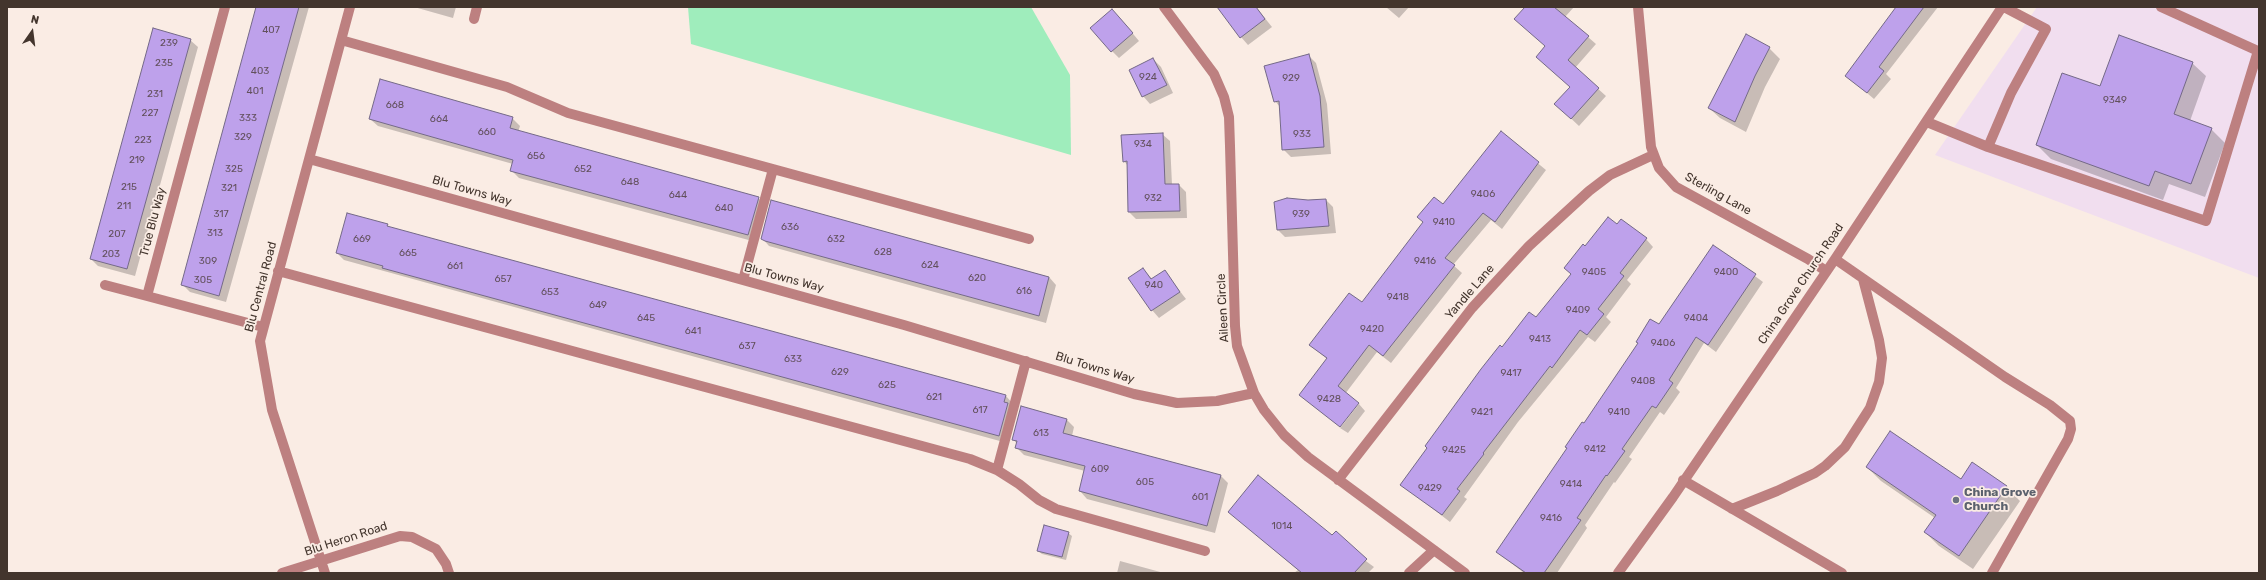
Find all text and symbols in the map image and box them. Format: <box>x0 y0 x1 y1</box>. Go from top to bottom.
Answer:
north arrow <box>12 12 52 52</box>
text: N <box>30 13 40 27</box>
house number: 407 <box>262 24 280 36</box>
house number: 239 <box>160 37 178 49</box>
house number: 235 <box>155 57 173 69</box>
house number: 403 <box>251 65 269 77</box>
house number: 924 <box>1139 71 1157 83</box>
house number: 929 <box>1282 72 1300 84</box>
house number: 401 <box>247 85 263 97</box>
house number: 231 <box>147 88 163 100</box>
house number: 9349 <box>2103 94 2127 106</box>
house number: 668 <box>386 99 404 111</box>
house number: 227 <box>142 107 158 119</box>
house number: 333 <box>239 112 257 124</box>
house number: 664 <box>430 113 448 125</box>
house number: 660 <box>478 126 496 138</box>
house number: 933 <box>1293 128 1311 140</box>
house number: 329 <box>234 131 252 143</box>
house number: 223 <box>134 134 152 146</box>
house number: 934 <box>1134 138 1152 150</box>
house number: 656 <box>527 150 545 162</box>
house number: 219 <box>129 154 145 166</box>
house number: 325 <box>225 163 243 175</box>
house number: 652 <box>574 163 592 175</box>
street label: Sterling Lane <box>1682 170 1754 218</box>
street label: Blu Towns Way <box>431 173 513 209</box>
house number: 648 <box>621 176 639 188</box>
house number: 215 <box>121 181 137 193</box>
house number: 321 <box>221 182 237 194</box>
street label: True Blu Way <box>137 186 169 258</box>
house number: 9406 <box>1471 188 1495 200</box>
house number: 644 <box>669 189 687 201</box>
house number: 932 <box>1144 192 1162 204</box>
house number: 211 <box>117 200 131 212</box>
house number: 640 <box>715 202 733 214</box>
house number: 317 <box>213 208 229 220</box>
house number: 939 <box>1292 208 1310 220</box>
house number: 9410 <box>1433 216 1455 228</box>
house number: 636 <box>781 221 799 233</box>
street label: China Grove Church Road <box>1755 221 1847 347</box>
house number: 313 <box>207 227 223 239</box>
house number: 207 <box>108 228 126 240</box>
house number: 669 <box>353 233 371 245</box>
house number: 632 <box>827 233 845 245</box>
street label: Blu Central Road <box>242 240 280 334</box>
house number: 628 <box>874 246 892 258</box>
house number: 665 <box>399 247 417 259</box>
house number: 203 <box>102 248 120 260</box>
house number: 309 <box>199 255 217 267</box>
house number: 9416 <box>1414 255 1436 267</box>
house number: 624 <box>921 259 939 271</box>
house number: 661 <box>447 260 463 272</box>
street label: Blu Towns Way <box>743 260 825 296</box>
street label: Yandle Lane <box>1442 262 1498 322</box>
house number: 9405 <box>1582 266 1606 278</box>
house number: 9400 <box>1714 266 1738 278</box>
house number: 620 <box>968 272 986 284</box>
house number: 657 <box>494 273 512 285</box>
street label: Aileen Circle <box>1214 273 1232 343</box>
house number: 305 <box>194 274 212 286</box>
house number: 940 <box>1145 279 1163 291</box>
house number: 616 <box>1016 285 1032 297</box>
house number: 653 <box>541 286 559 298</box>
house number: 9418 <box>1387 291 1409 303</box>
house number: 649 <box>589 299 607 311</box>
house number: 9409 <box>1566 304 1590 316</box>
house number: 645 <box>637 312 655 324</box>
house number: 9404 <box>1684 312 1708 324</box>
house number: 9420 <box>1360 323 1384 335</box>
house number: 641 <box>685 325 701 337</box>
house number: 9413 <box>1529 333 1551 345</box>
house number: 9406 <box>1651 337 1675 349</box>
house number: 637 <box>738 340 756 352</box>
street label: Blu Towns Way <box>1054 349 1136 387</box>
house number: 633 <box>784 353 802 365</box>
house number: 629 <box>831 366 849 378</box>
house number: 9417 <box>1500 367 1522 379</box>
house number: 9408 <box>1631 375 1655 387</box>
house number: 625 <box>878 379 896 391</box>
house number: 621 <box>926 391 942 403</box>
house number: 9428 <box>1317 393 1341 405</box>
house number: 617 <box>972 404 988 416</box>
house number: 9421 <box>1471 406 1493 418</box>
house number: 9410 <box>1608 406 1630 418</box>
house number: 613 <box>1033 427 1049 439</box>
house number: 9412 <box>1584 443 1606 455</box>
house number: 9425 <box>1442 444 1466 456</box>
house number: 609 <box>1091 463 1109 475</box>
house number: 605 <box>1136 476 1154 488</box>
house number: 9414 <box>1560 478 1582 490</box>
house number: 9429 <box>1418 482 1442 494</box>
place label: China Grove Church <box>1964 486 2036 514</box>
house number: 601 <box>1192 491 1208 503</box>
marker: China Grove Church <box>1951 495 1961 505</box>
house number: 9416 <box>1540 512 1562 524</box>
street label: Blu Heron Road <box>303 519 389 559</box>
house number: 1014 <box>1271 520 1293 532</box>

